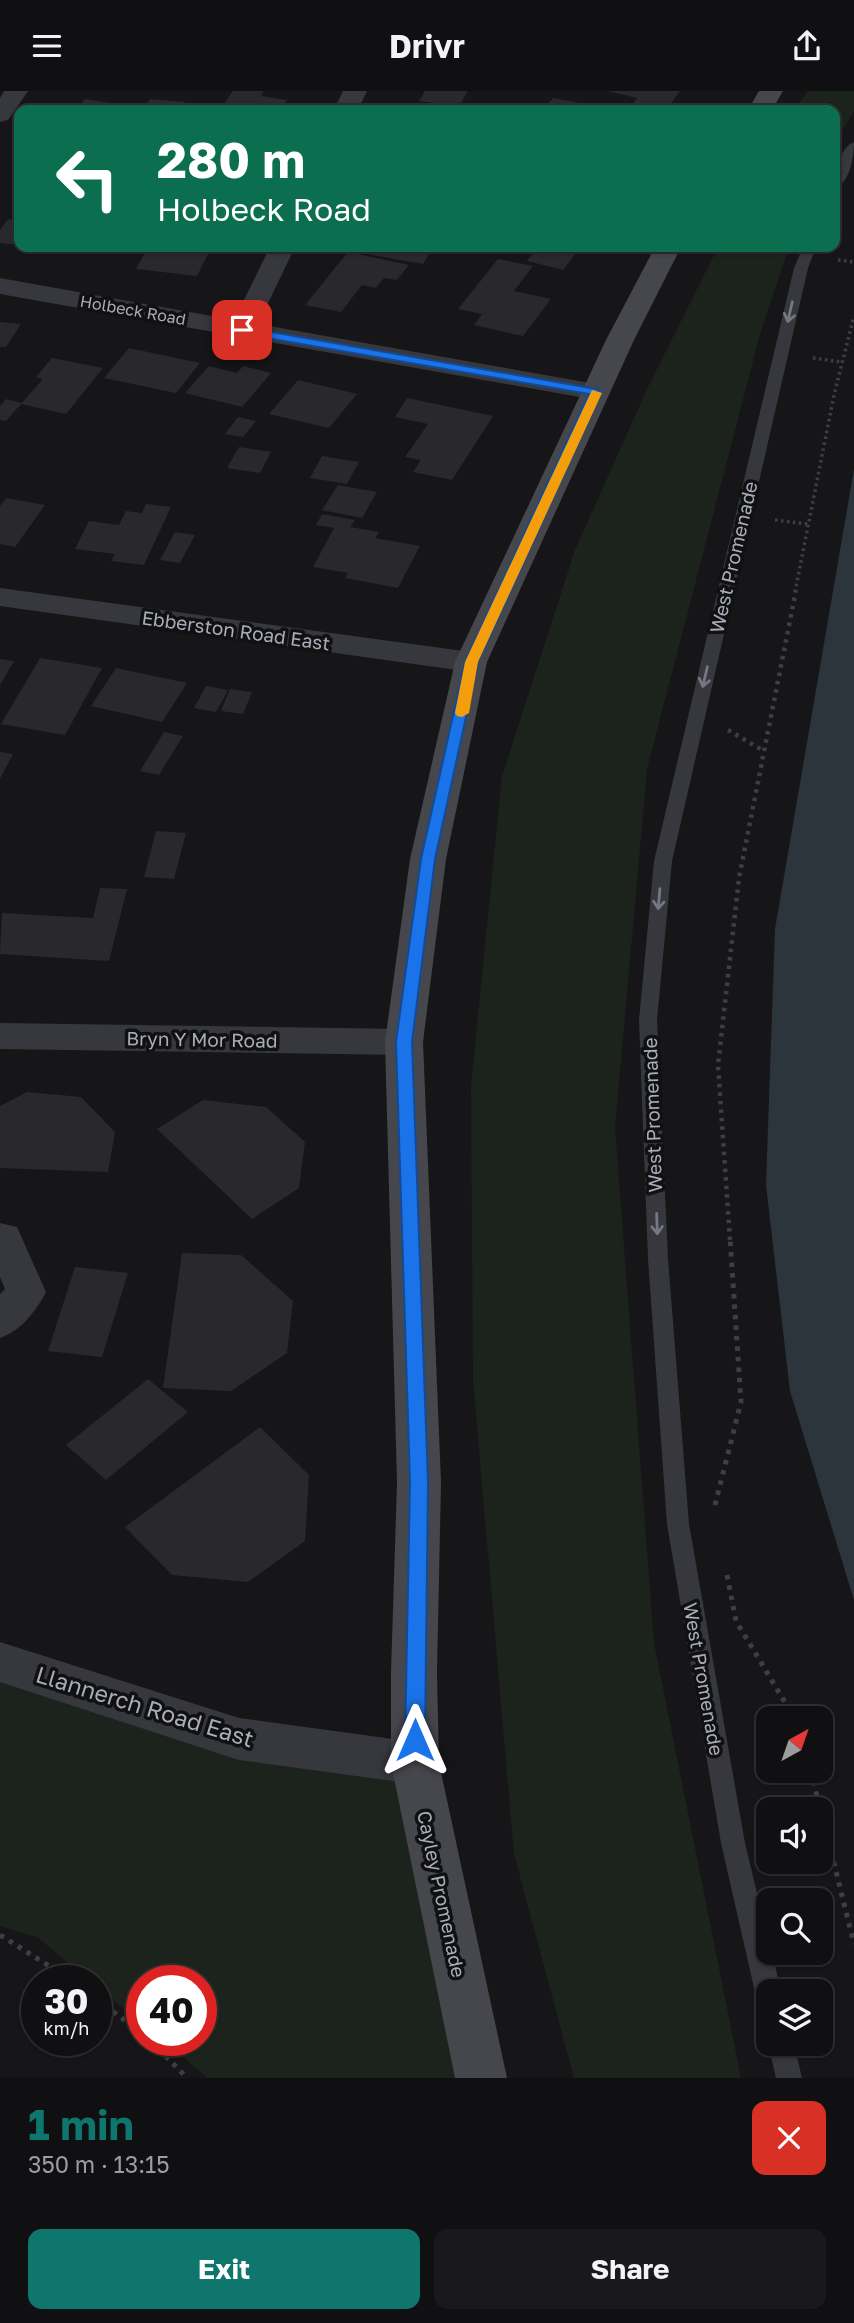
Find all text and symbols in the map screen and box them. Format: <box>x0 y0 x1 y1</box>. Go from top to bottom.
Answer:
icon: menu <box>28 27 66 65</box>
text: Drivr <box>389 27 465 65</box>
icon: share <box>788 27 826 65</box>
text: 280 m <box>157 130 305 189</box>
icon: left <box>42 133 133 224</box>
text: Holbeck Road <box>157 190 371 228</box>
street label: Holbeck Road <box>79 291 187 329</box>
pin <box>212 300 272 360</box>
one-way arrow <box>783 300 797 323</box>
icon: arrive <box>223 311 261 349</box>
street label: West Promenade <box>704 479 762 635</box>
street label: Ebberston Road East <box>140 605 332 655</box>
one-way arrow <box>698 665 712 688</box>
one-way arrow <box>652 888 665 910</box>
street label: Bryn Y Mor Road <box>126 1026 278 1052</box>
street label: West Promenade <box>638 1037 666 1193</box>
one-way arrow <box>650 1212 663 1235</box>
street label: West Promenade <box>679 1601 729 1757</box>
street label: Llannerch Road East <box>33 1660 257 1752</box>
position arrow <box>378 1703 452 1777</box>
north arrow <box>756 1706 833 1783</box>
map controls <box>756 1706 833 2056</box>
button: sound <box>756 1797 833 1874</box>
street label: Cayley Promenade <box>413 1809 471 1979</box>
button: search <box>756 1888 833 1965</box>
speed limit sign: 40 <box>126 1965 217 2056</box>
button: layers <box>756 1979 833 2056</box>
text: 30 <box>44 1980 89 2022</box>
text: km/h <box>44 2017 89 2039</box>
text: 1 min <box>28 2099 134 2149</box>
button: close <box>752 2101 826 2175</box>
text: 350 m · 13:15 <box>28 2150 170 2178</box>
button: Exit <box>28 2229 420 2309</box>
button: Share <box>434 2229 826 2309</box>

